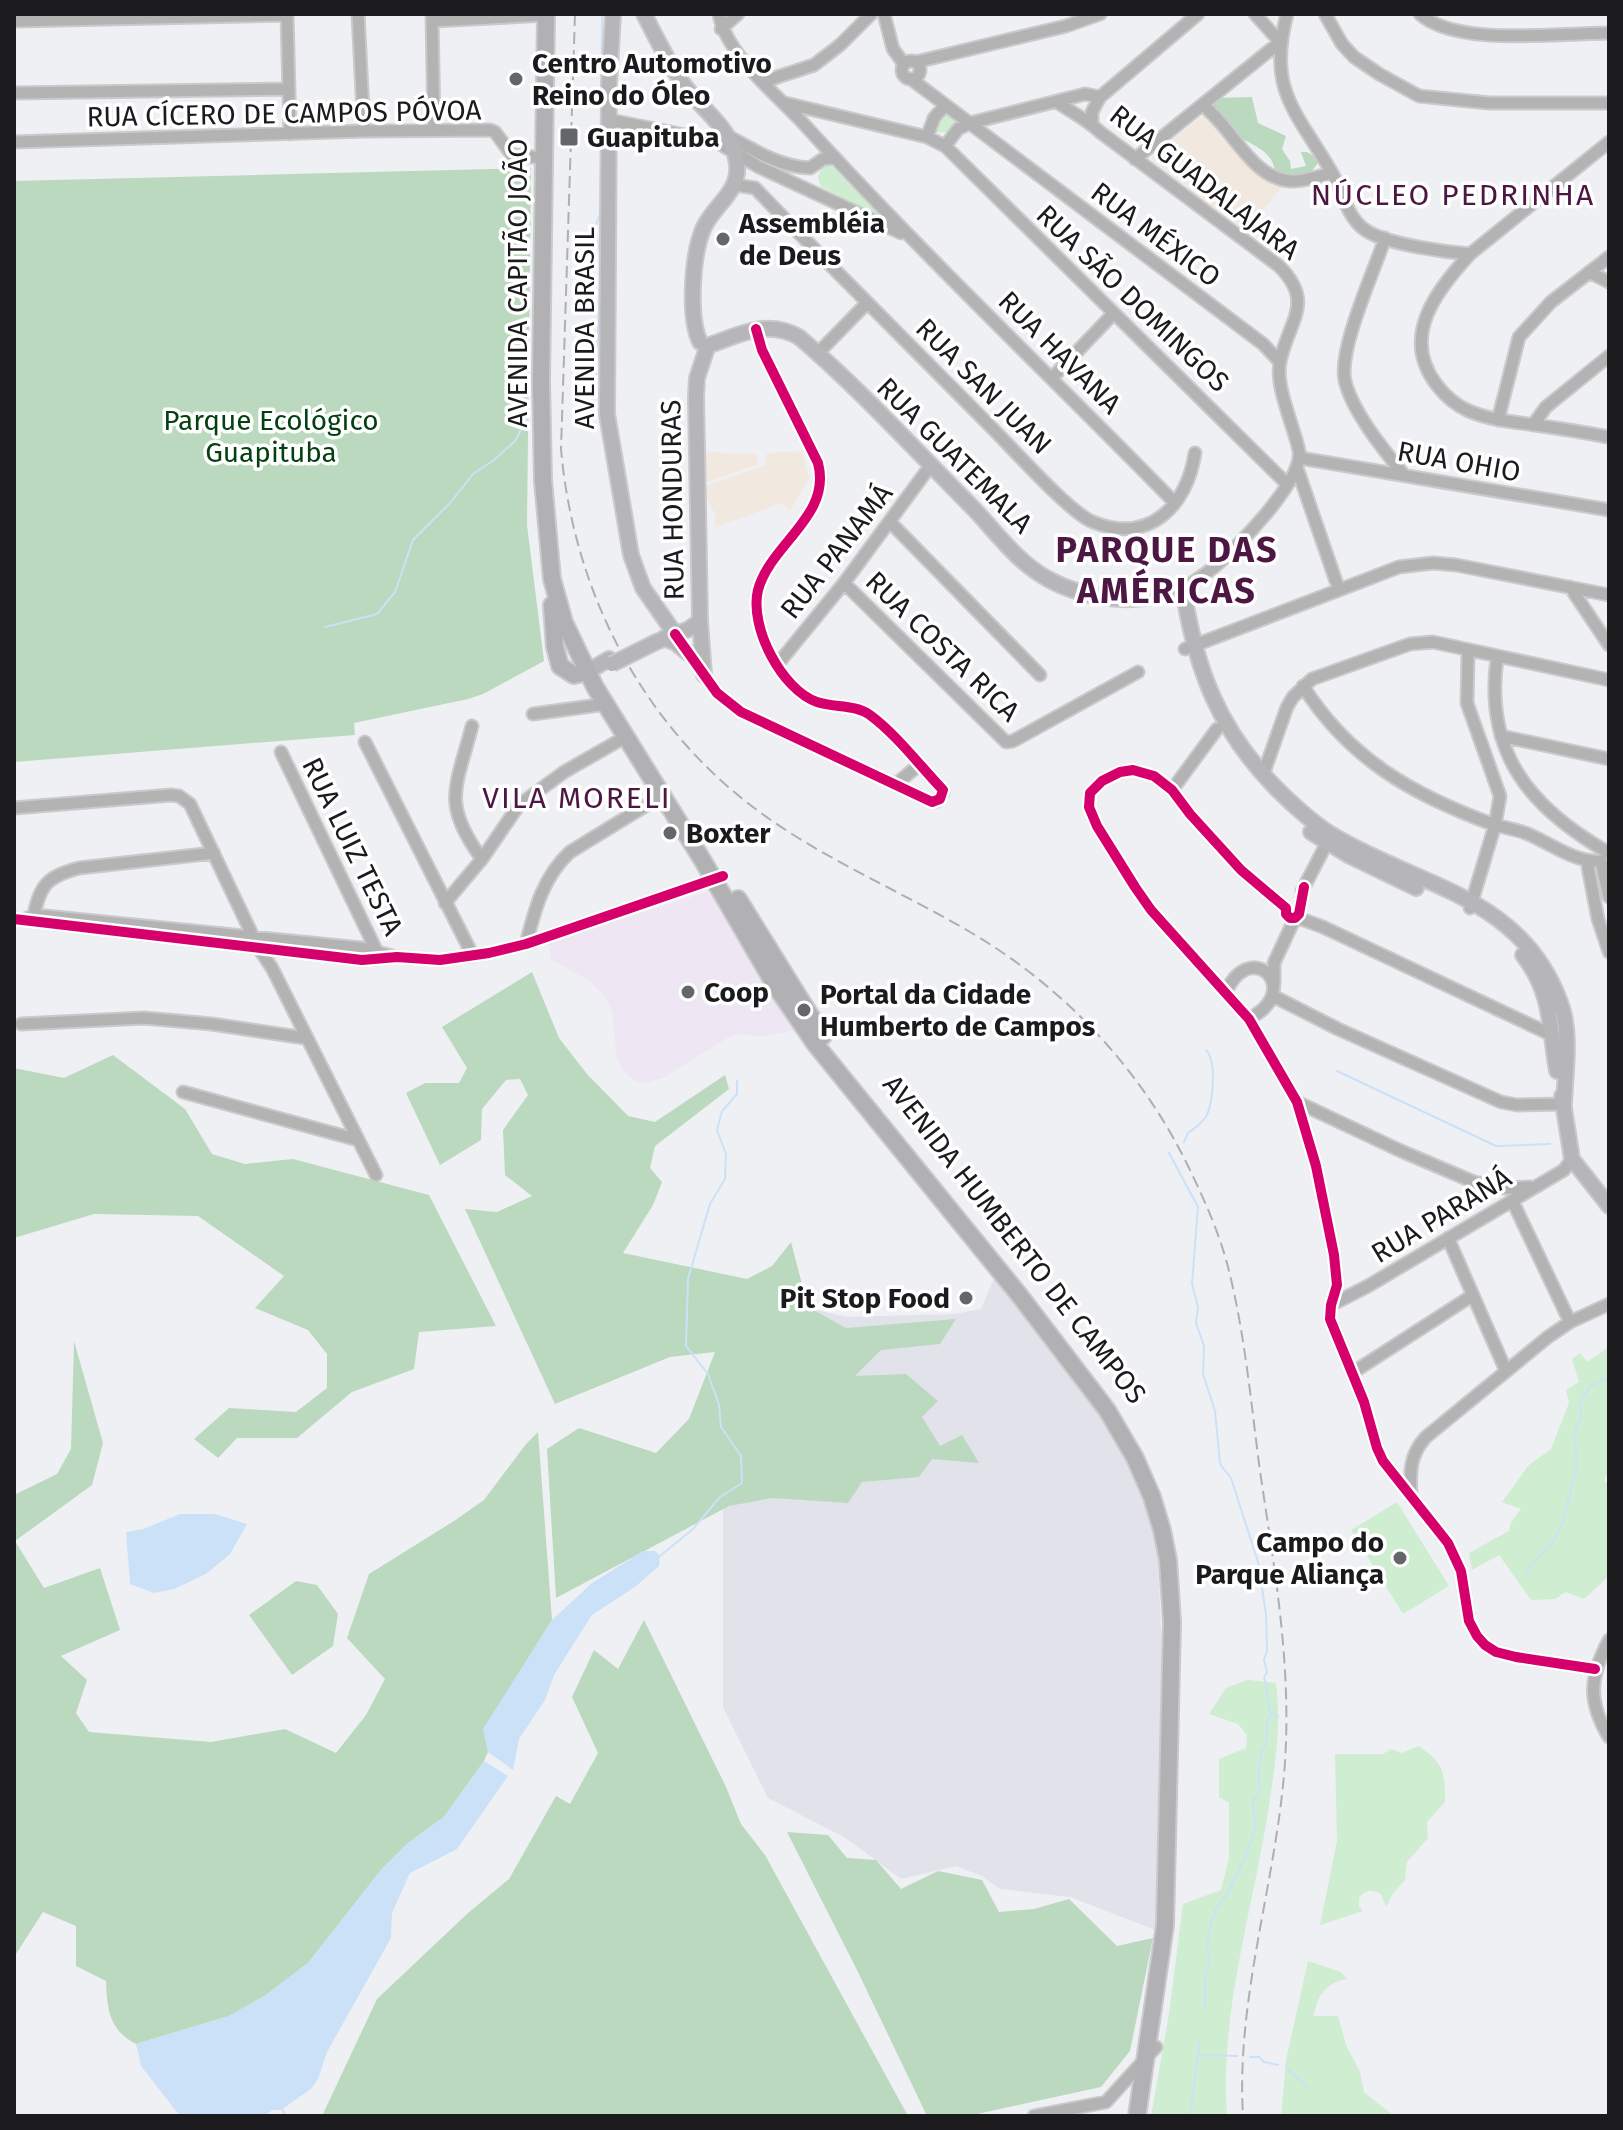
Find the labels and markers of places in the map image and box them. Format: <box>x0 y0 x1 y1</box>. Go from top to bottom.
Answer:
place label: Centro Automotivo Reino do Óleo <box>532 47 772 112</box>
marker: Centro Automotivo Reino do Óleo <box>507 70 525 88</box>
place label: Guapituba <box>587 121 720 154</box>
marker: Guapituba <box>558 126 580 148</box>
place label: Assembléia de Deus <box>738 207 885 272</box>
marker: Assembléia de Deus <box>714 230 732 248</box>
place label: Boxter <box>686 817 771 850</box>
marker: Boxter <box>661 824 679 842</box>
place label: Coop <box>704 976 769 1009</box>
place label: Portal da Cidade Humberto de Campos <box>820 978 1095 1043</box>
marker: Coop <box>679 983 697 1001</box>
marker: Portal da Cidade Humberto de Campos <box>795 1001 813 1019</box>
place label: Pit Stop Food <box>780 1282 950 1315</box>
marker: Pit Stop Food <box>957 1289 975 1307</box>
place label: Campo do Parque Aliança <box>1195 1526 1384 1591</box>
marker: Campo do Parque Aliança <box>1391 1549 1409 1567</box>

